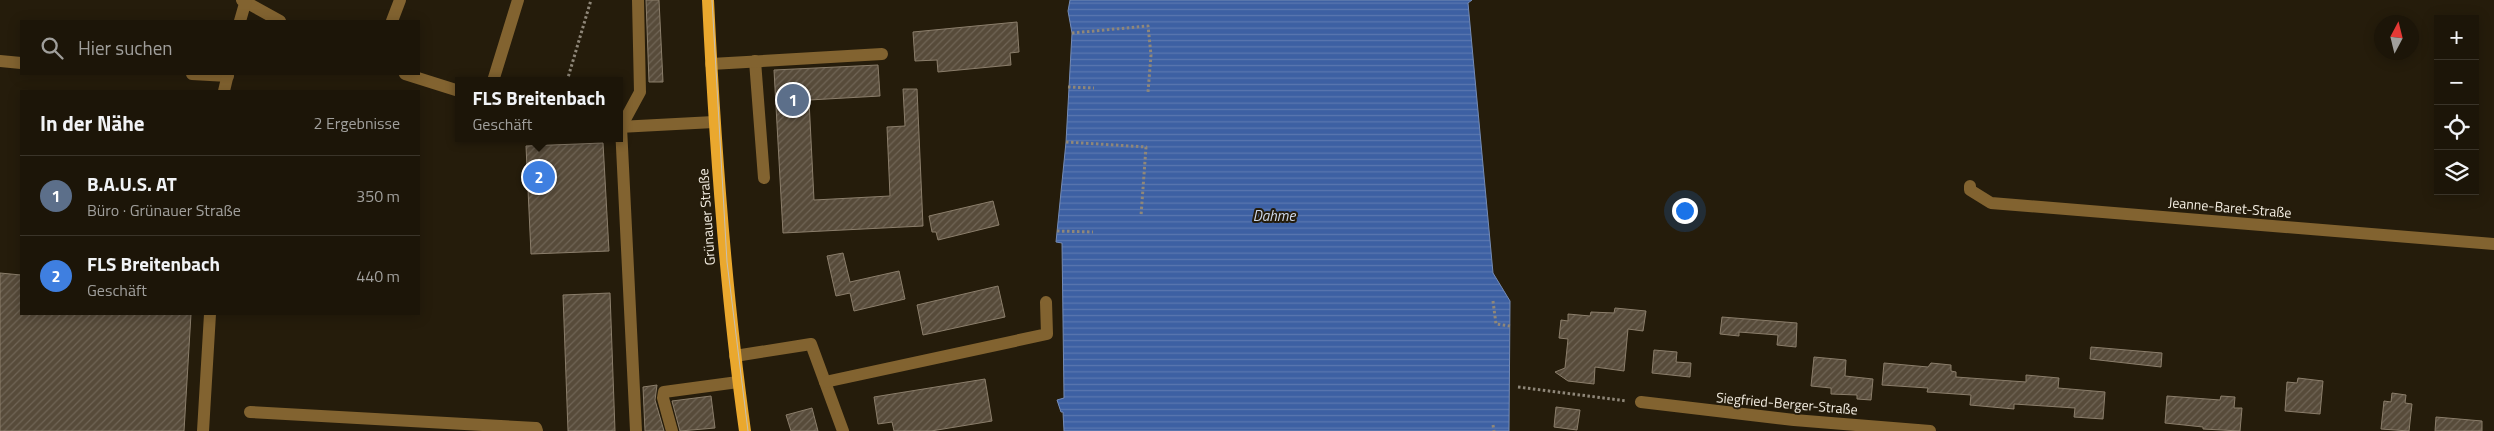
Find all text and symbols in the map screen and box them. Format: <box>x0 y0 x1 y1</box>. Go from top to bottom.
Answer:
north arrow <box>2374 15 2419 60</box>
map controls <box>2434 15 2479 195</box>
button: + <box>2434 15 2479 60</box>
search box <box>20 20 420 75</box>
text: Hier suchen <box>78 33 173 62</box>
icon: search <box>38 34 66 62</box>
button: − <box>2434 60 2479 105</box>
popup <box>455 77 623 142</box>
pin: 1 <box>777 81 809 119</box>
text: FLS Breitenbach <box>473 83 605 112</box>
button: locate <box>2434 105 2479 150</box>
text: In der Nähe <box>40 107 145 139</box>
text: 2 Ergebnisse <box>313 111 400 135</box>
text: Geschäft <box>473 112 532 136</box>
button: layers <box>2434 150 2479 195</box>
pin: 2 <box>523 158 555 196</box>
street label: Grünauer Straße <box>692 168 720 266</box>
text: B.A.U.S. AT <box>87 169 177 198</box>
text: 1 <box>52 184 60 208</box>
text: 350 m <box>356 184 400 208</box>
street label: Jeanne-Baret-Straße <box>2168 191 2292 223</box>
text: Büro · Grünauer Straße <box>87 198 241 222</box>
your location <box>1672 198 1698 224</box>
water label: Dahme <box>1253 204 1296 227</box>
text: FLS Breitenbach <box>87 249 220 278</box>
text: 2 <box>52 264 60 288</box>
text: 440 m <box>356 264 400 288</box>
text: Geschäft <box>87 278 147 302</box>
street label: Siegfried-Berger-Straße <box>1715 386 1859 420</box>

